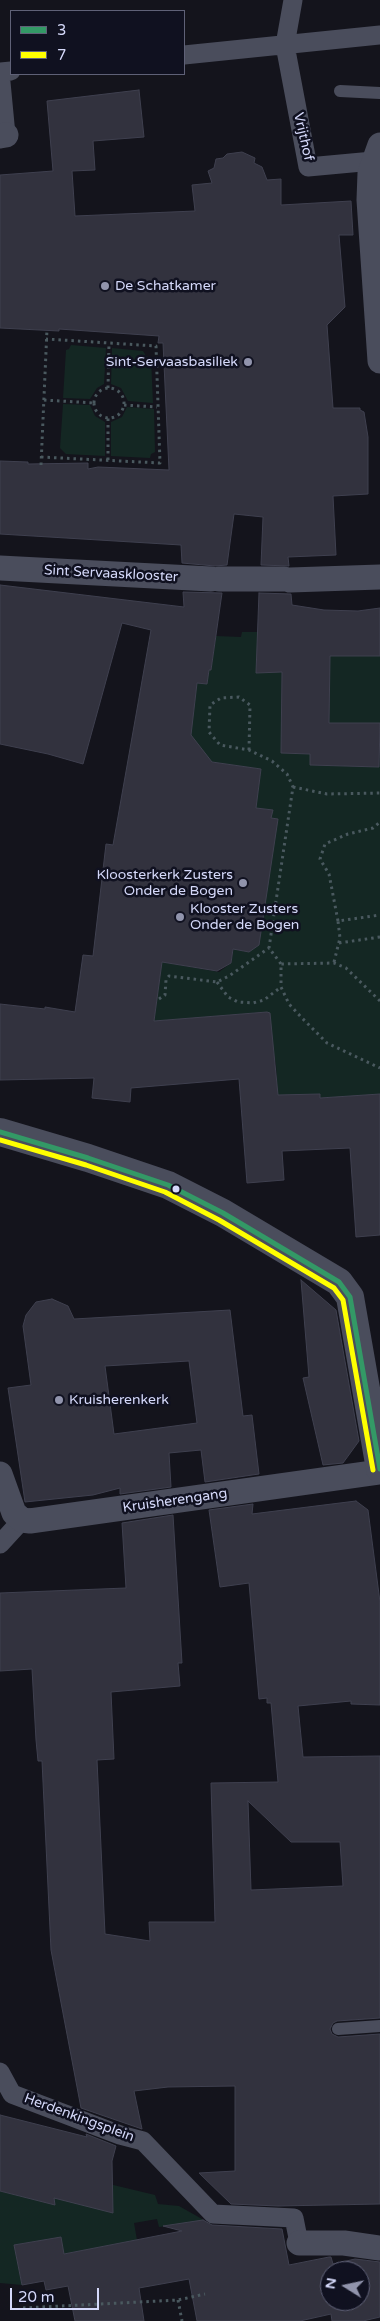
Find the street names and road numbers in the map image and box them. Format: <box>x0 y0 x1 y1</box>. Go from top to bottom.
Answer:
street label: Vrijthof <box>289 111 317 163</box>
street label: Sint Servaasklooster <box>43 562 179 586</box>
street label: Kruisherengang <box>122 1485 228 1517</box>
street label: Herdenkingsplein <box>22 2090 136 2146</box>

